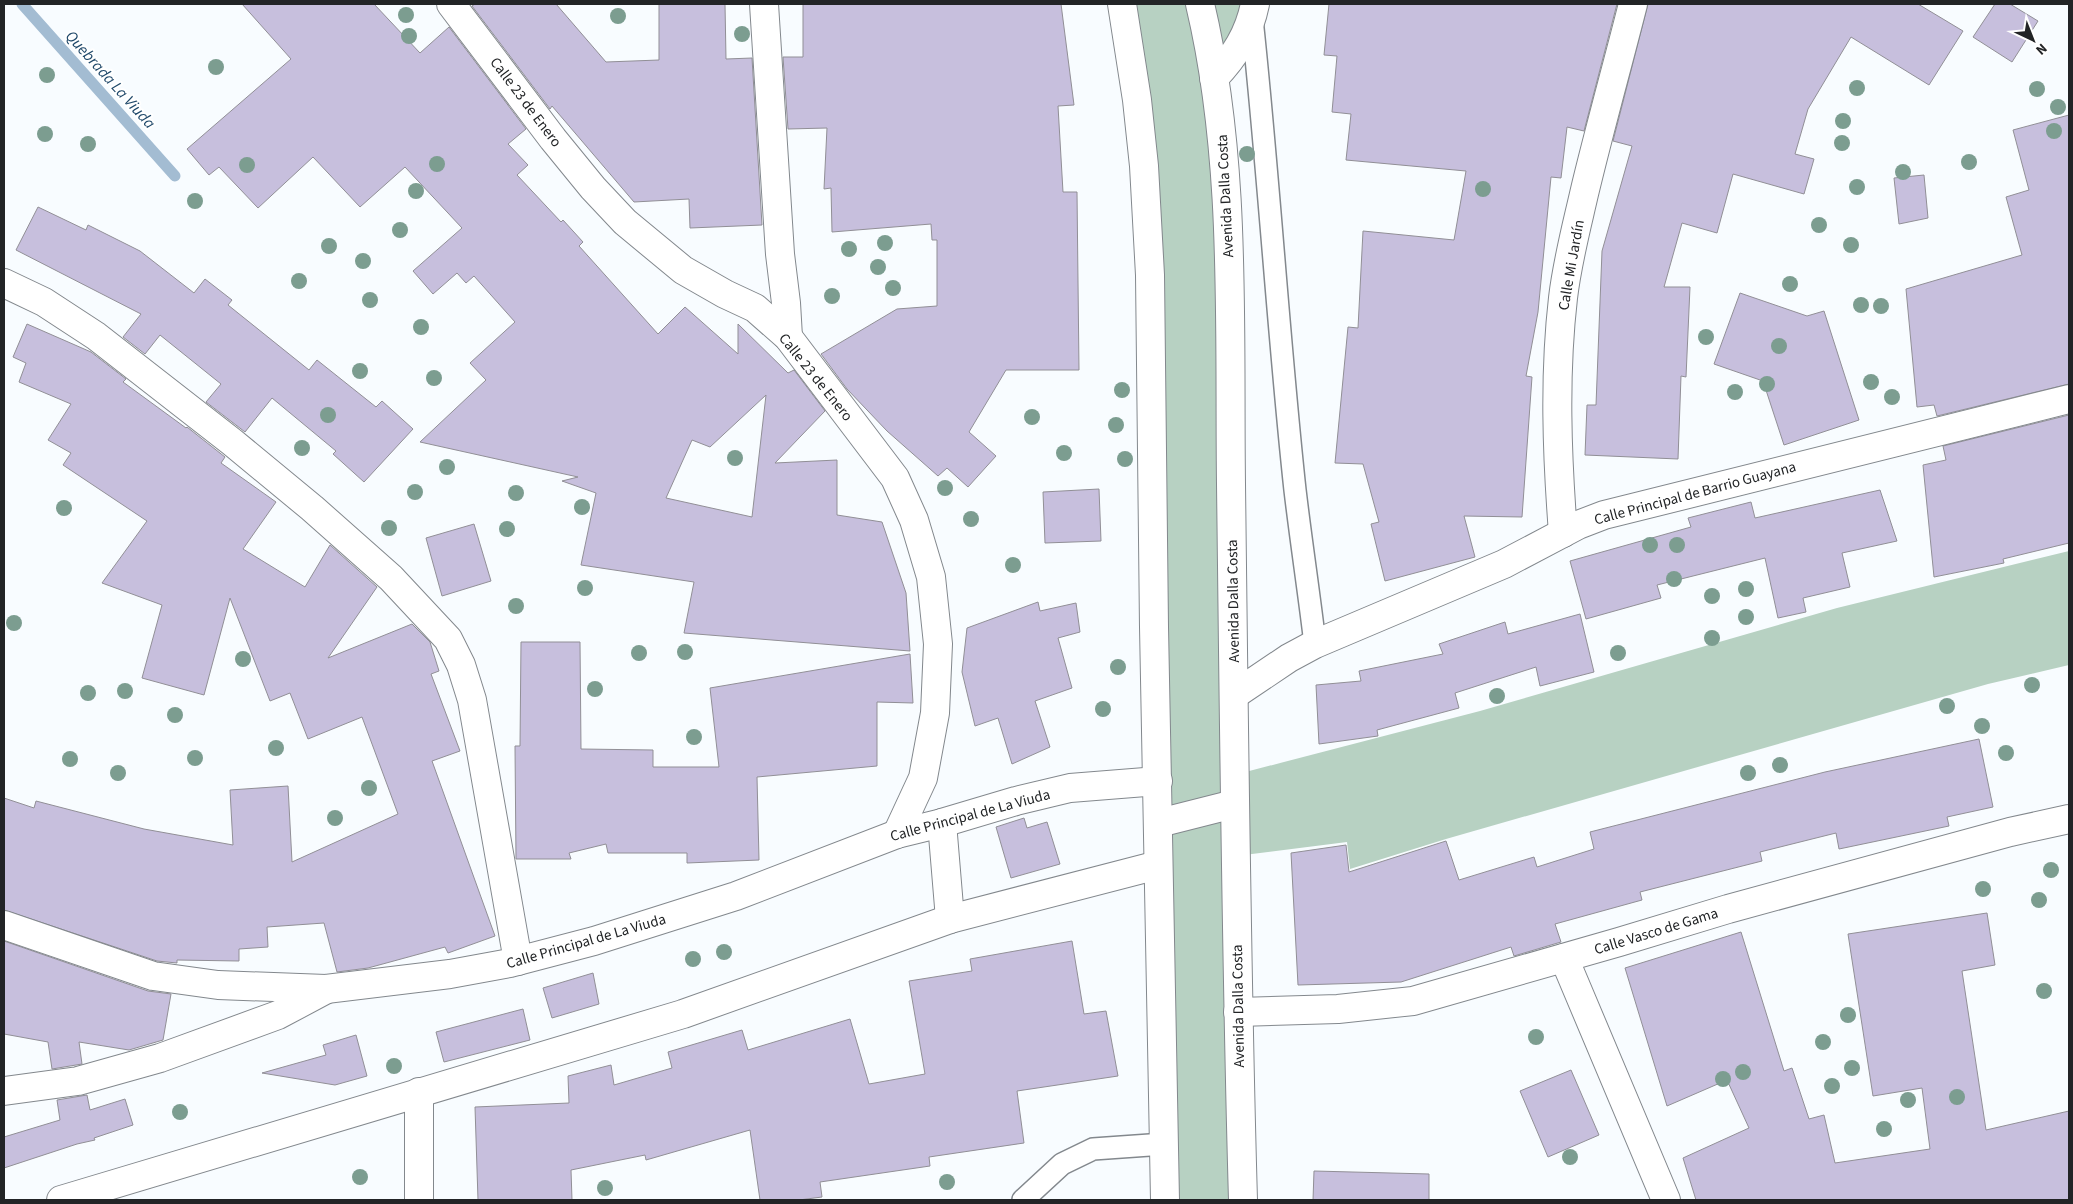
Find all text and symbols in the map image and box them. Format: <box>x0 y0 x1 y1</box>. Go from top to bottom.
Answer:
north arrow <box>2008 15 2058 65</box>
water label: Quebrada La Viuda <box>60 26 161 134</box>
text: N <box>2031 38 2051 59</box>
street label: Calle 23 de Enero <box>485 53 566 152</box>
street label: Avenida Dalla Costa <box>1212 134 1239 258</box>
street label: Calle Mi Jardín <box>1553 218 1590 312</box>
street label: Calle 23 de Enero <box>774 329 858 426</box>
street label: Calle Principal de Barrio Guayana <box>1592 456 1798 531</box>
street label: Avenida Dalla Costa <box>1222 539 1245 663</box>
street label: Calle Principal de La Viuda <box>888 784 1052 847</box>
street label: Calle Vasco de Gama <box>1592 903 1721 960</box>
street label: Calle Principal de La Viuda <box>504 909 668 974</box>
street label: Avenida Dalla Costa <box>1227 944 1250 1068</box>

